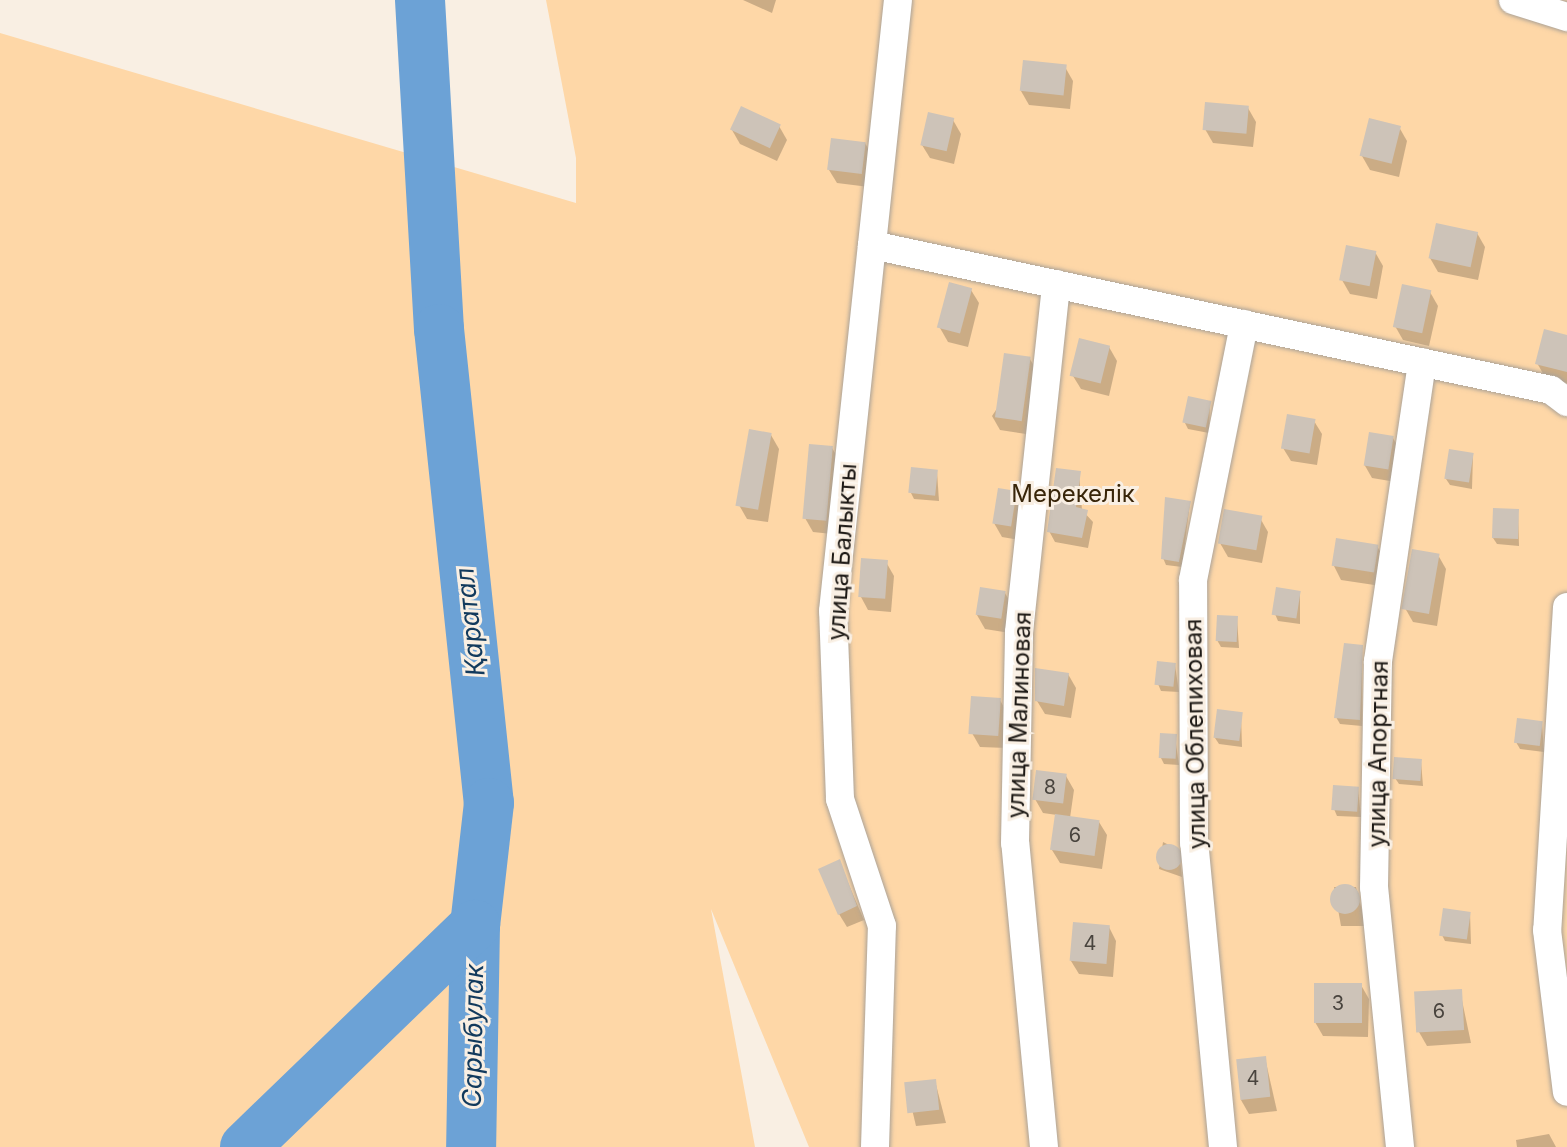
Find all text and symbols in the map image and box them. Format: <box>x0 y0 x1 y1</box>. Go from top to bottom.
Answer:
street label: улица Балыкты <box>821 462 863 642</box>
park label: Мерекелік <box>1011 480 1135 508</box>
water label: Қаратал <box>449 566 491 678</box>
street label: улица Малиновая <box>1001 611 1037 819</box>
street label: улица Облепиховая <box>1179 618 1211 850</box>
street label: улица Апортная <box>1362 660 1394 848</box>
house number: 8 <box>1044 775 1056 799</box>
house number: 6 <box>1069 823 1081 847</box>
house number: 4 <box>1084 931 1096 955</box>
water label: Сарыбулак <box>456 964 490 1108</box>
house number: 3 <box>1332 991 1344 1015</box>
house number: 6 <box>1433 999 1445 1023</box>
house number: 4 <box>1247 1066 1259 1090</box>

